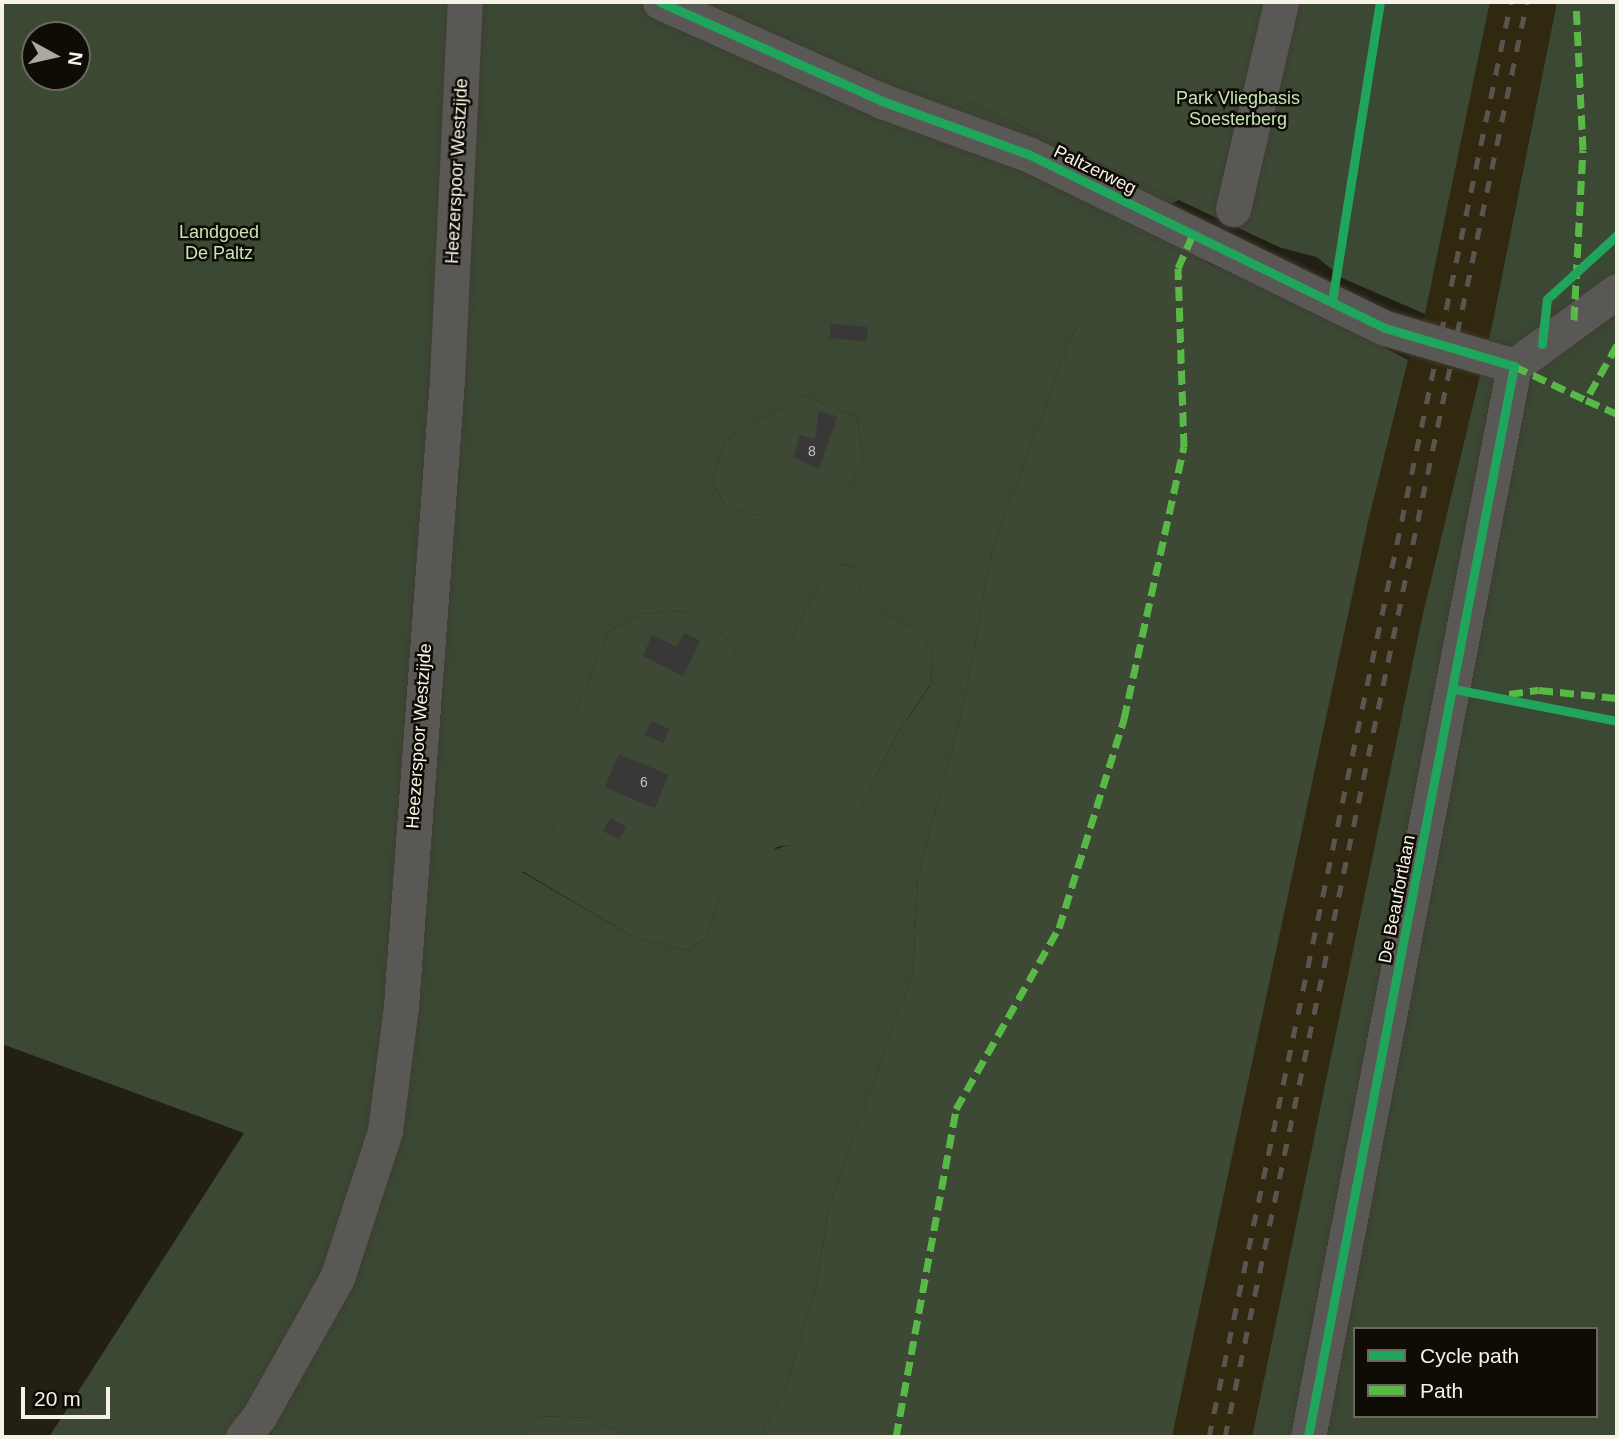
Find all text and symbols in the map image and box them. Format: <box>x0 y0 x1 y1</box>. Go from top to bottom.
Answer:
north arrow <box>21 21 91 91</box>
text: N <box>64 50 87 67</box>
street label: Heezerspoor Westzijde <box>441 78 473 264</box>
park label: Park Vliegbasis Soesterberg <box>1176 88 1300 130</box>
street label: Paltzerweg <box>1050 141 1140 199</box>
park label: Landgoed De Paltz <box>179 222 259 264</box>
house number: 8 <box>808 443 816 459</box>
street label: Heezerspoor Westzijde <box>402 643 436 829</box>
house number: 6 <box>640 774 648 790</box>
street label: De Beaufortlaan <box>1374 833 1420 965</box>
legend <box>1353 1327 1598 1418</box>
text: Cycle path <box>1420 1344 1519 1367</box>
scale bar <box>24 1372 114 1416</box>
text: Path <box>1420 1379 1463 1402</box>
text: 20 m <box>34 1387 81 1410</box>

